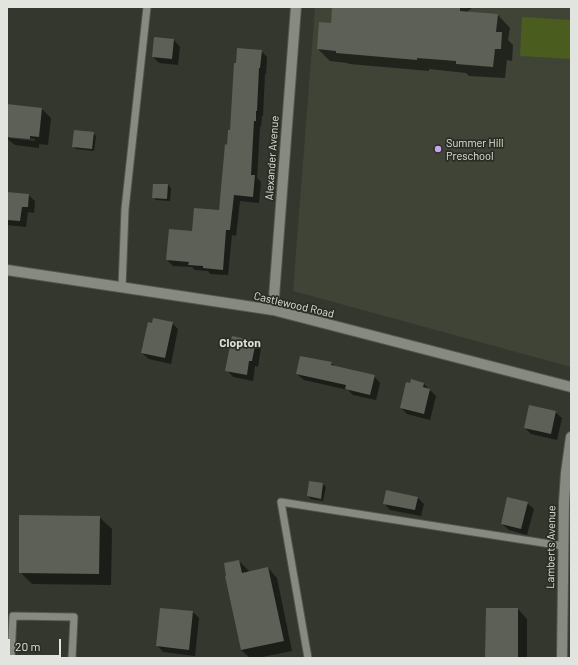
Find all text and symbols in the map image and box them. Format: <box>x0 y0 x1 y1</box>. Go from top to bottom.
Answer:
street label: Alexander Avenue <box>262 115 282 201</box>
place label: Summer Hill Preschool <box>446 136 504 162</box>
marker: Summer Hill Preschool <box>433 144 443 154</box>
street label: Castlewood Road <box>253 289 335 321</box>
district label: Clopton <box>219 336 261 350</box>
street label: Lamberts Avenue <box>544 505 558 589</box>
scale bar <box>10 631 63 657</box>
text: 20 m <box>15 639 41 653</box>

